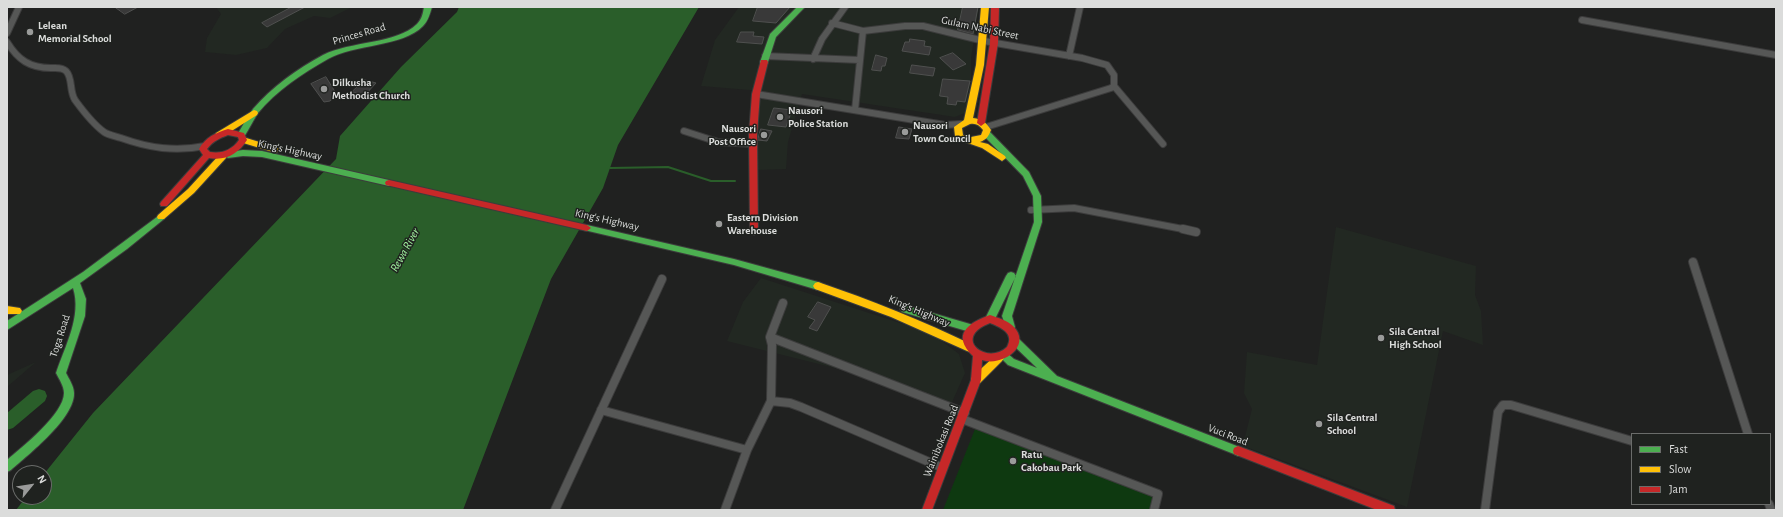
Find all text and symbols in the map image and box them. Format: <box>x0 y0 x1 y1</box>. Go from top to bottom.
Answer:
street label: Gulam Nabi Street <box>940 13 1020 43</box>
place label: Lelean Memorial School <box>38 19 112 45</box>
street label: Princes Road <box>331 20 387 48</box>
marker: Lelean Memorial School <box>25 27 35 37</box>
place label: Dilkusha Methodist Church <box>332 76 410 102</box>
marker: Dilkusha Methodist Church <box>319 84 329 94</box>
place label: Nausori Police Station <box>788 104 848 130</box>
marker: Nausori Police Station <box>775 112 785 122</box>
place label: Nausori Town Council <box>913 119 971 145</box>
place label: Nausori Post Office <box>709 122 756 148</box>
marker: Nausori Town Council <box>900 127 910 137</box>
marker: Nausori Post Office <box>759 130 769 140</box>
street label: King's Highway <box>257 137 323 163</box>
street label: King's Highway <box>574 206 640 234</box>
place label: Eastern Division Warehouse <box>727 211 798 237</box>
marker: Eastern Division Warehouse <box>714 219 724 229</box>
water label: Rewa River <box>387 226 423 274</box>
street label: King's Highway <box>886 292 952 330</box>
street label: Toga Road <box>47 313 73 359</box>
place label: Sila Central High School <box>1389 325 1442 351</box>
marker: Sila Central High School <box>1376 333 1386 343</box>
street label: Wainibokasi Road <box>921 403 961 479</box>
place label: Sila Central School <box>1327 411 1377 437</box>
marker: Sila Central School <box>1314 419 1324 429</box>
street label: Vuci Road <box>1206 421 1250 449</box>
legend <box>1631 433 1771 505</box>
text: Fast <box>1669 443 1688 455</box>
place label: Ratu Cakobau Park <box>1021 448 1081 474</box>
marker: Ratu Cakobau Park <box>1008 456 1018 466</box>
text: Slow <box>1669 463 1691 475</box>
north arrow <box>12 465 52 505</box>
text: N <box>35 473 49 485</box>
text: Jam <box>1669 483 1688 495</box>

